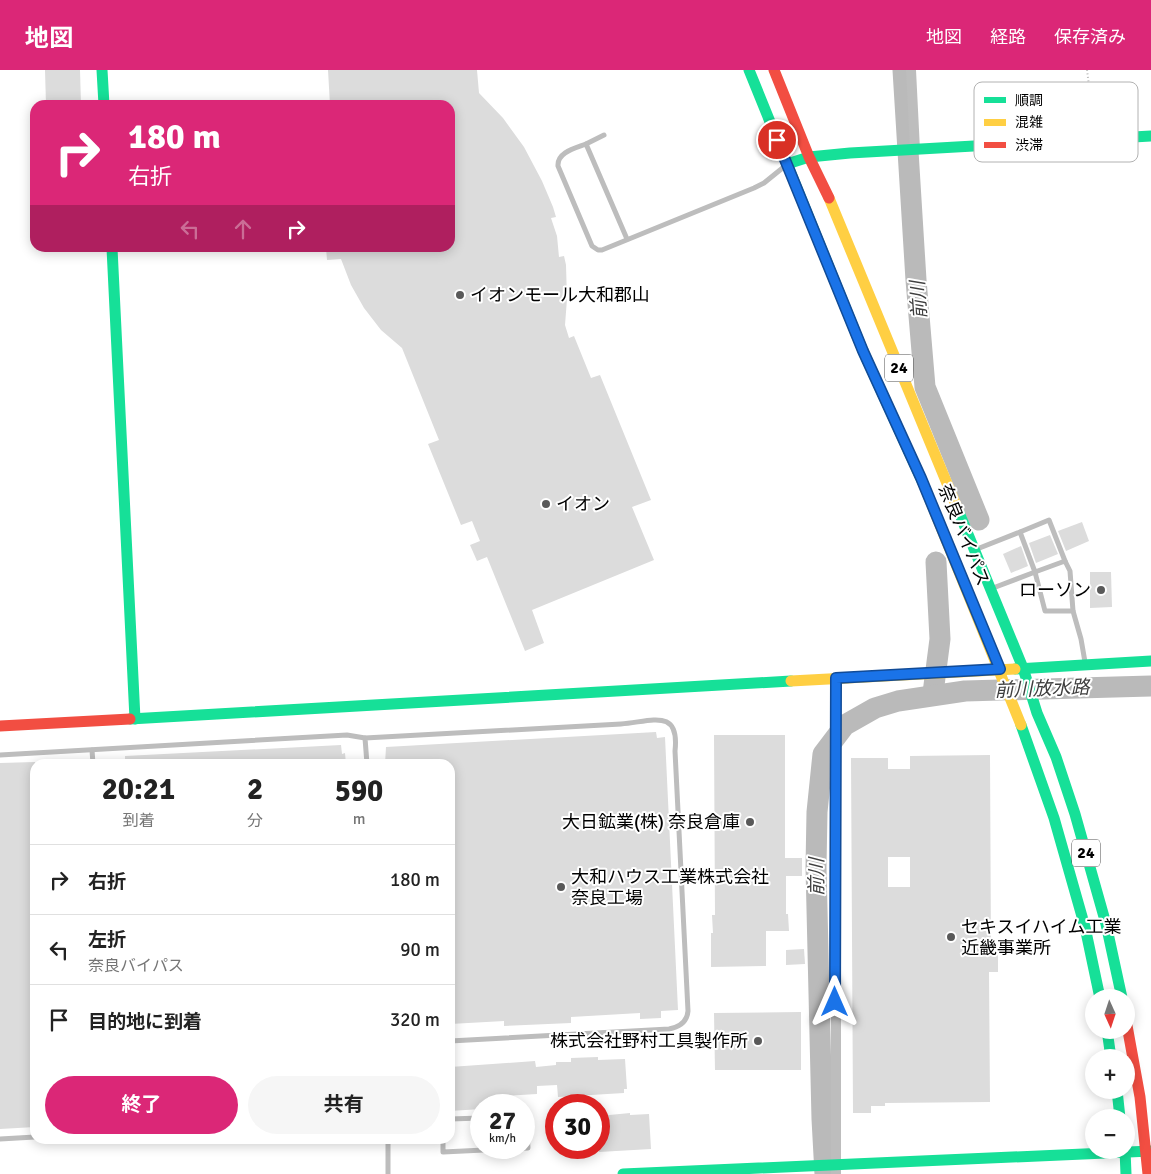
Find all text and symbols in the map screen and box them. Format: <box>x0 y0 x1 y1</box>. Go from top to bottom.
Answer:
text: 地図 <box>25 23 73 53</box>
text: 地図 <box>926 26 962 48</box>
text: 経路 <box>990 26 1026 48</box>
text: 保存済み <box>1054 26 1126 48</box>
legend <box>974 82 1138 162</box>
text: 順調 <box>1015 92 1043 109</box>
text: 混雑 <box>1015 114 1043 131</box>
text: 180 m <box>128 115 221 158</box>
pin <box>756 119 798 161</box>
icon: right <box>45 120 110 185</box>
icon: arrive <box>763 126 791 154</box>
text: 渋滞 <box>1015 137 1043 154</box>
text: 右折 <box>128 163 172 190</box>
icon: left <box>176 215 204 243</box>
icon: ahead <box>229 215 257 243</box>
icon: right <box>282 215 310 243</box>
water label: 前川 <box>906 278 932 320</box>
place label: イオンモール大和郡山 <box>470 284 650 306</box>
marker: イオンモール大和郡山 <box>454 289 466 301</box>
road number: 24 <box>885 354 913 382</box>
street label: 奈良バイパス <box>934 481 994 589</box>
place label: イオン <box>556 493 610 515</box>
marker: イオン <box>540 498 552 510</box>
place label: ローソン <box>1019 579 1091 601</box>
marker: ローソン <box>1095 584 1107 596</box>
water label: 前川放水路 <box>994 675 1092 703</box>
text: 20:21 <box>102 771 175 808</box>
text: 2 <box>247 771 263 808</box>
text: 590 <box>335 773 383 810</box>
text: m <box>353 809 365 829</box>
text: 到着 <box>122 811 154 831</box>
text: 分 <box>247 811 263 831</box>
place label: 大日鉱業(株) 奈良倉庫 <box>562 811 740 833</box>
marker: 大日鉱業(株) 奈良倉庫 <box>744 816 756 828</box>
road number: 24 <box>1072 840 1100 866</box>
water label: 前川 <box>805 856 829 896</box>
icon: right <box>45 866 73 894</box>
place label: 大和ハウス工業株式会社 奈良工場 <box>571 866 769 909</box>
text: 180 m <box>390 868 440 892</box>
text: 右折 <box>88 870 126 894</box>
marker: 大和ハウス工業株式会社 奈良工場 <box>555 881 567 893</box>
place label: セキスイハイム工業 近畿事業所 <box>961 916 1121 959</box>
text: 左折 <box>88 928 126 952</box>
marker: セキスイハイム工業 近畿事業所 <box>945 931 957 943</box>
icon: left <box>45 936 73 964</box>
text: 90 m <box>400 938 440 962</box>
text: 奈良バイパス <box>88 956 184 976</box>
position arrow <box>808 975 860 1027</box>
north arrow <box>1085 989 1135 1039</box>
map controls <box>1085 989 1135 1159</box>
icon: arrive <box>45 1006 73 1034</box>
text: 320 m <box>390 1008 440 1032</box>
text: 目的地に到着 <box>88 1010 202 1034</box>
place label: 株式会社野村工具製作所 <box>550 1030 748 1052</box>
marker: 株式会社野村工具製作所 <box>752 1035 764 1047</box>
button: + <box>1085 1049 1135 1099</box>
button: 終了 <box>45 1076 238 1134</box>
button: 共有 <box>248 1076 440 1134</box>
speed limit sign: 30 <box>545 1094 610 1159</box>
text: 27 <box>489 1105 516 1136</box>
button: − <box>1085 1109 1135 1159</box>
text: km/h <box>489 1131 516 1146</box>

